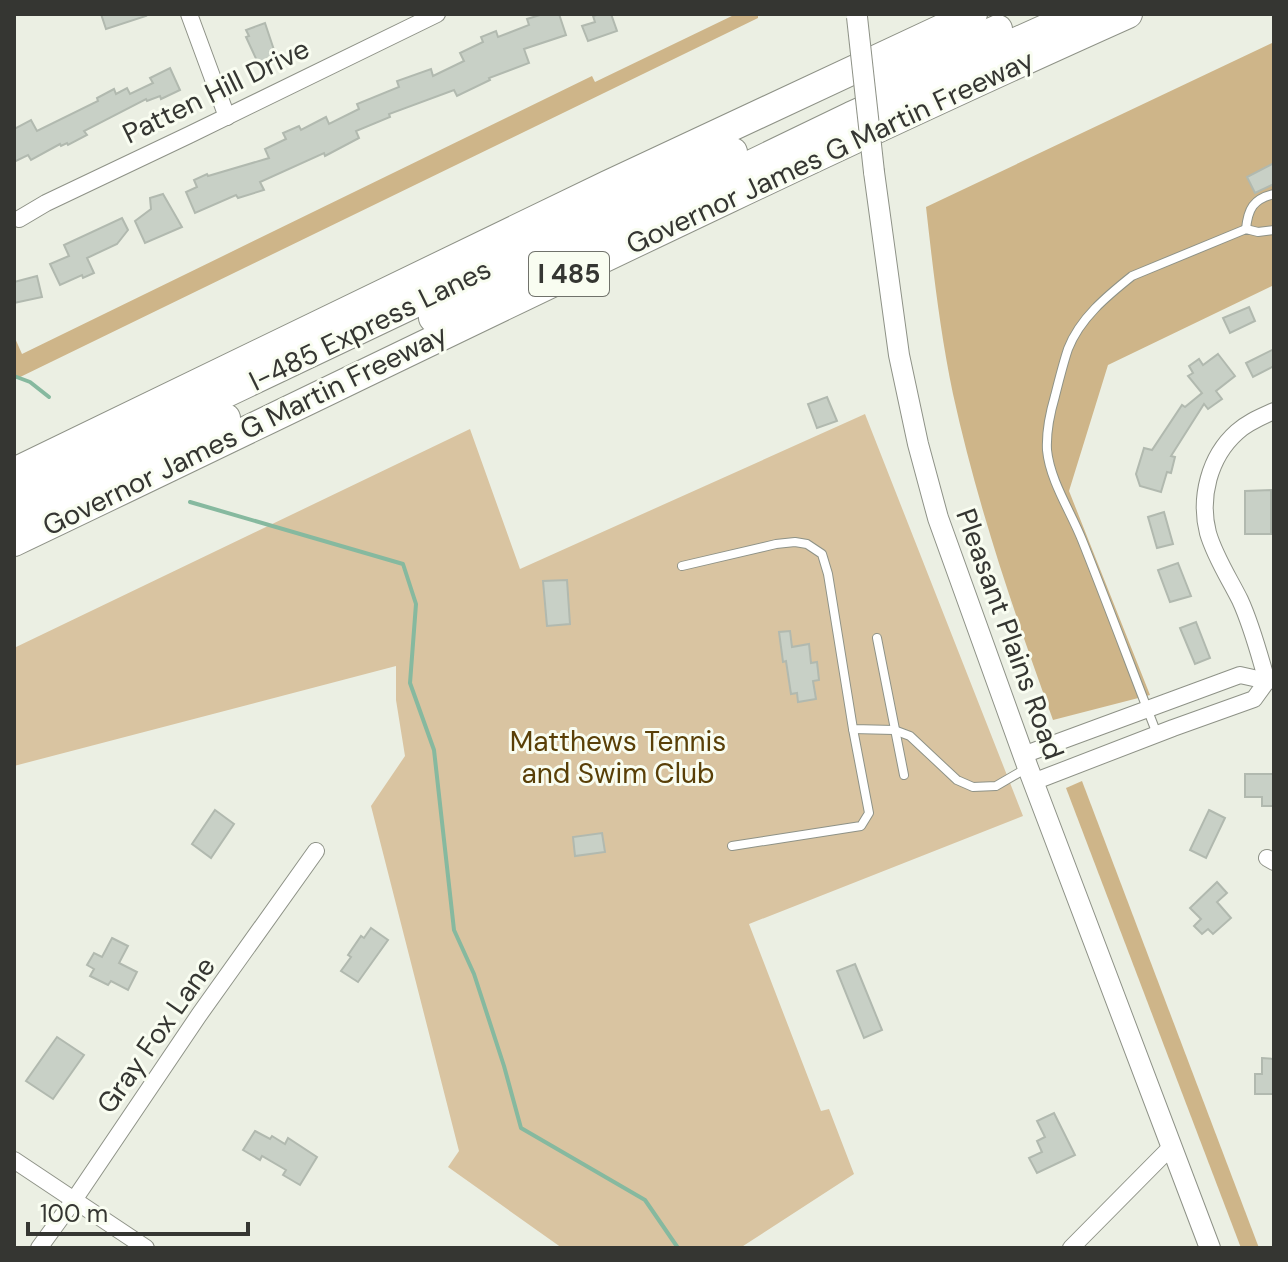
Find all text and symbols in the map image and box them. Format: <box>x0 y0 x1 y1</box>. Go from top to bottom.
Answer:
street label: Patten Hill Drive <box>116 30 316 152</box>
street label: Governor James G Martin Freeway <box>620 41 1040 263</box>
street label: I-485 Express Lanes <box>243 250 497 400</box>
road number: I 485 <box>529 252 609 296</box>
street label: Governor James G Martin Freeway <box>37 316 453 544</box>
street label: Pleasant Plains Road <box>947 503 1073 765</box>
park label: Matthews Tennis and Swim Club <box>510 723 726 792</box>
street label: Gray Fox Lane <box>88 949 224 1121</box>
scale bar <box>28 1186 248 1236</box>
text: 100 m <box>40 1198 108 1229</box>

